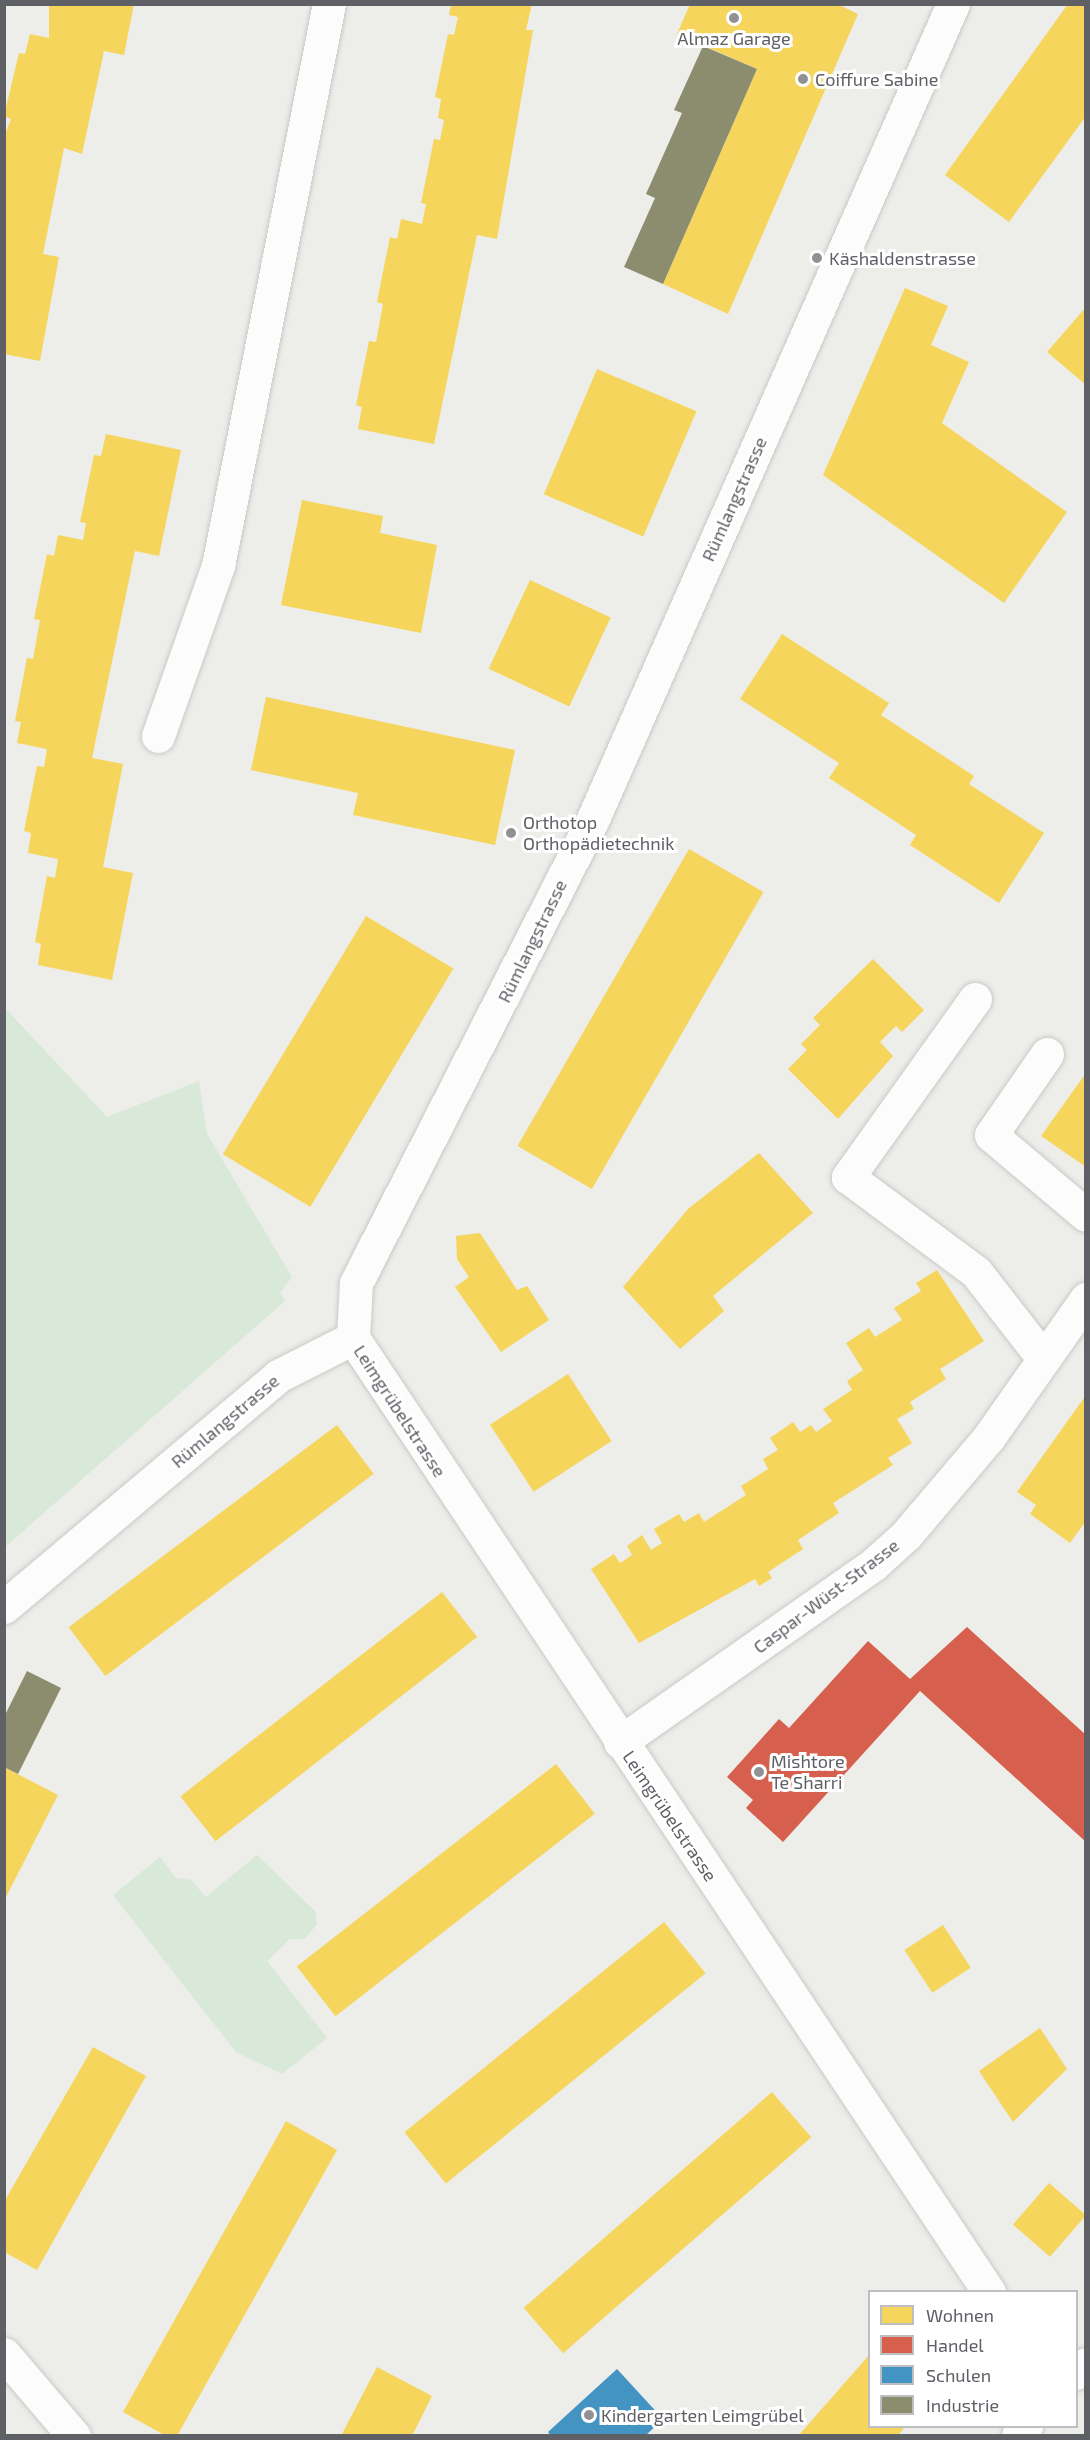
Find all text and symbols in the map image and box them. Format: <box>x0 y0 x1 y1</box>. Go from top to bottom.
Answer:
marker: Almaz Garage <box>727 11 741 25</box>
place label: Almaz Garage <box>677 27 791 49</box>
place label: Coiffure Sabine <box>815 68 938 90</box>
marker: Coiffure Sabine <box>796 72 810 86</box>
place label: Käshaldenstrasse <box>829 247 976 269</box>
marker: Käshaldenstrasse <box>810 251 824 265</box>
street label: Rümlangstrasse <box>697 433 771 565</box>
place label: Orthotop Orthopädietechnik <box>523 812 674 854</box>
marker: Orthotop Orthopädietechnik <box>504 826 518 840</box>
street label: Rümlangstrasse <box>493 876 571 1006</box>
street label: Leimgrübelstrasse <box>349 1341 451 1481</box>
street label: Rümlangstrasse <box>167 1370 283 1472</box>
street label: Caspar-Wüst-Strasse <box>749 1534 903 1658</box>
street label: Leimgrübelstrasse <box>618 1747 722 1885</box>
place label: Mishtore Te Sharri <box>771 1751 845 1794</box>
marker: Mishtore Te Sharri <box>752 1765 766 1779</box>
legend <box>868 2290 1078 2428</box>
text: Wohnen <box>926 2304 994 2326</box>
text: Handel <box>926 2334 984 2356</box>
text: Schulen <box>926 2364 991 2386</box>
text: Industrie <box>926 2394 999 2416</box>
place label: Kindergarten Leimgrübel <box>601 2404 804 2426</box>
marker: Kindergarten Leimgrübel <box>582 2408 596 2422</box>

